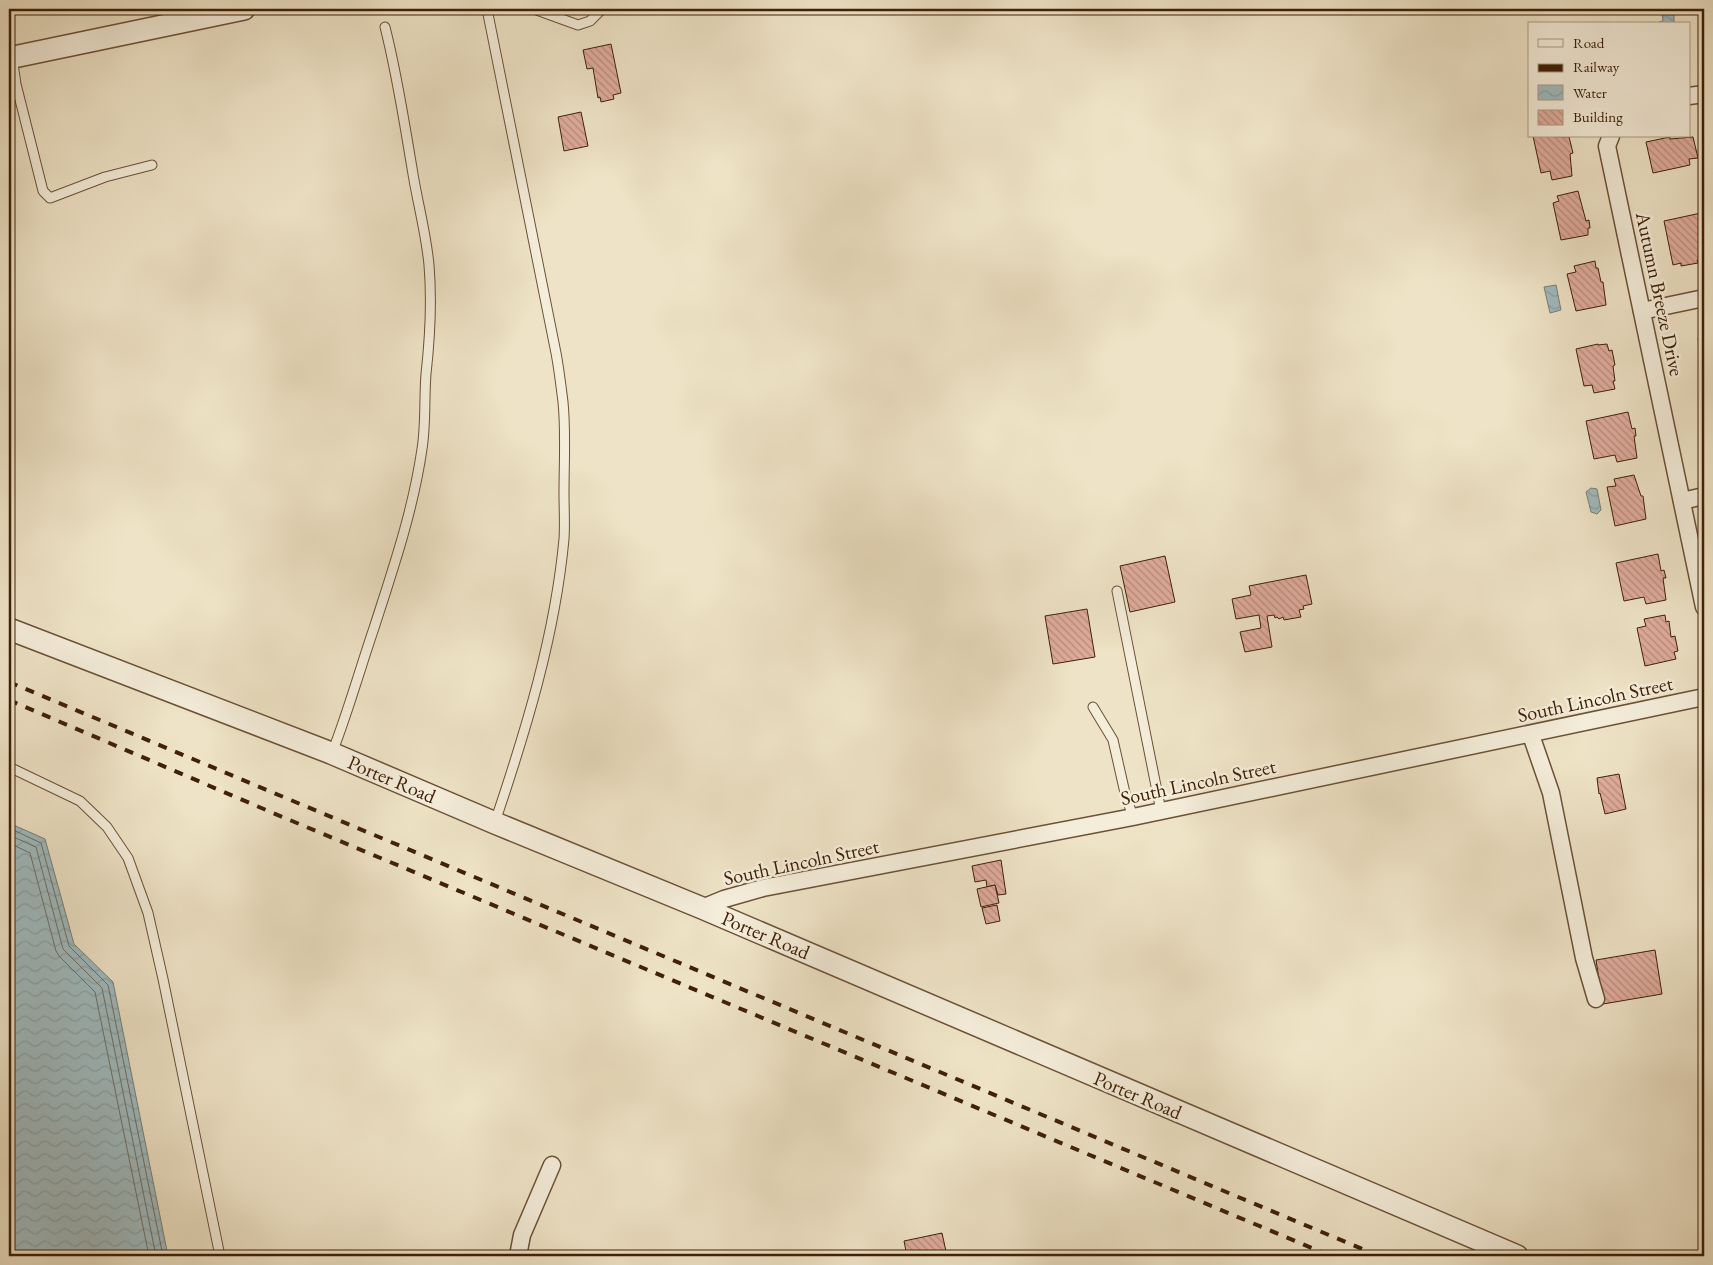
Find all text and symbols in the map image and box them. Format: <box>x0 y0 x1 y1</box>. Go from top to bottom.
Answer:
legend <box>1528 22 1690 138</box>
text: Road <box>1573 33 1605 52</box>
text: Railway <box>1573 57 1620 76</box>
text: Water <box>1573 83 1607 102</box>
text: Building <box>1573 107 1623 126</box>
street label: Autumn Breeze Drive <box>1630 209 1690 379</box>
street label: South Lincoln Street <box>1515 670 1676 728</box>
street label: Porter Road <box>344 749 441 810</box>
street label: South Lincoln Street <box>1118 753 1279 811</box>
street label: South Lincoln Street <box>721 833 882 891</box>
street label: Porter Road <box>718 905 815 966</box>
street label: Porter Road <box>1090 1065 1187 1126</box>

